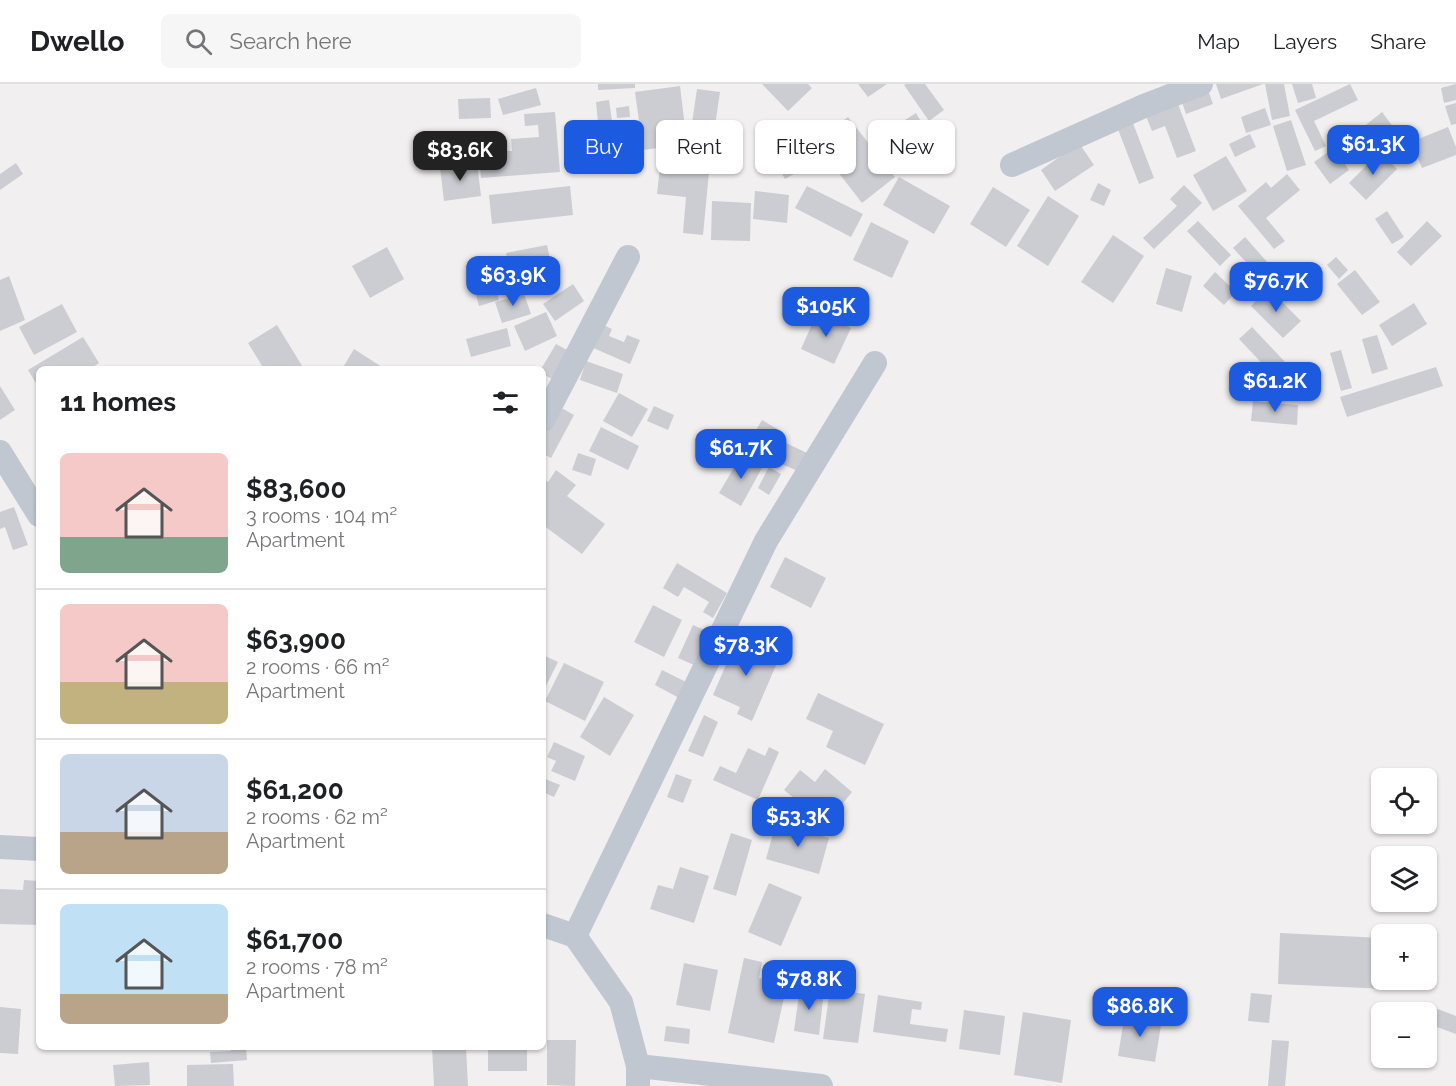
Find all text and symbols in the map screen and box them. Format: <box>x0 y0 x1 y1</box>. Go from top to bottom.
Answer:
search box <box>161 14 581 68</box>
text: Dwello <box>30 25 125 58</box>
icon: search <box>182 25 215 58</box>
text: Search here <box>230 28 352 54</box>
text: Map <box>1197 29 1240 54</box>
text: Layers <box>1273 29 1337 54</box>
text: Share <box>1370 29 1426 54</box>
chip: Buy <box>564 120 644 174</box>
chip: Rent <box>656 120 743 174</box>
chip: Filters <box>755 120 856 174</box>
chip: New <box>868 120 955 174</box>
pin: $61.3K <box>1324 125 1422 176</box>
pin: $83.6K <box>411 131 509 182</box>
text: $61.3K <box>1341 132 1405 156</box>
text: $83.6K <box>427 138 493 162</box>
pin: $63.9K <box>464 256 562 307</box>
pin: $76.7K <box>1227 262 1325 313</box>
text: $63.9K <box>480 263 546 287</box>
text: $76.7K <box>1244 269 1308 293</box>
pin: $105K <box>784 287 868 338</box>
text: $105K <box>796 294 856 318</box>
pin: $61.2K <box>1226 362 1324 413</box>
text: $61.2K <box>1243 369 1307 393</box>
icon: filters <box>489 386 522 419</box>
text: 11 homes <box>60 387 176 417</box>
pin: $61.7K <box>692 429 790 480</box>
text: $61.7K <box>709 436 773 460</box>
text: $83,600 <box>246 474 346 504</box>
icon: home <box>108 477 180 549</box>
text: 3 rooms · 104 m² <box>246 504 397 528</box>
text: Apartment <box>246 528 345 552</box>
text: $63,900 <box>246 625 346 655</box>
pin: $78.3K <box>697 626 795 677</box>
icon: home <box>108 628 180 700</box>
text: $78.3K <box>713 633 779 657</box>
text: 2 rooms · 66 m² <box>246 655 389 679</box>
text: Apartment <box>246 679 345 703</box>
map controls <box>1371 768 1437 1068</box>
button: locate <box>1371 768 1437 834</box>
text: $61,200 <box>246 775 344 805</box>
icon: home <box>108 778 180 850</box>
pin: $53.3K <box>749 797 847 848</box>
text: $53.3K <box>766 804 830 828</box>
text: 2 rooms · 62 m² <box>246 805 388 829</box>
text: Apartment <box>246 829 345 853</box>
button: layers <box>1371 846 1437 912</box>
button: + <box>1371 924 1437 990</box>
text: $61,700 <box>246 925 343 955</box>
icon: home <box>108 928 180 1000</box>
text: 2 rooms · 78 m² <box>246 955 388 979</box>
pin: $78.8K <box>760 960 858 1011</box>
text: $78.8K <box>776 967 842 991</box>
text: Apartment <box>246 979 345 1003</box>
pin: $86.8K <box>1091 987 1189 1038</box>
text: $86.8K <box>1107 994 1173 1018</box>
button: − <box>1371 1002 1437 1068</box>

